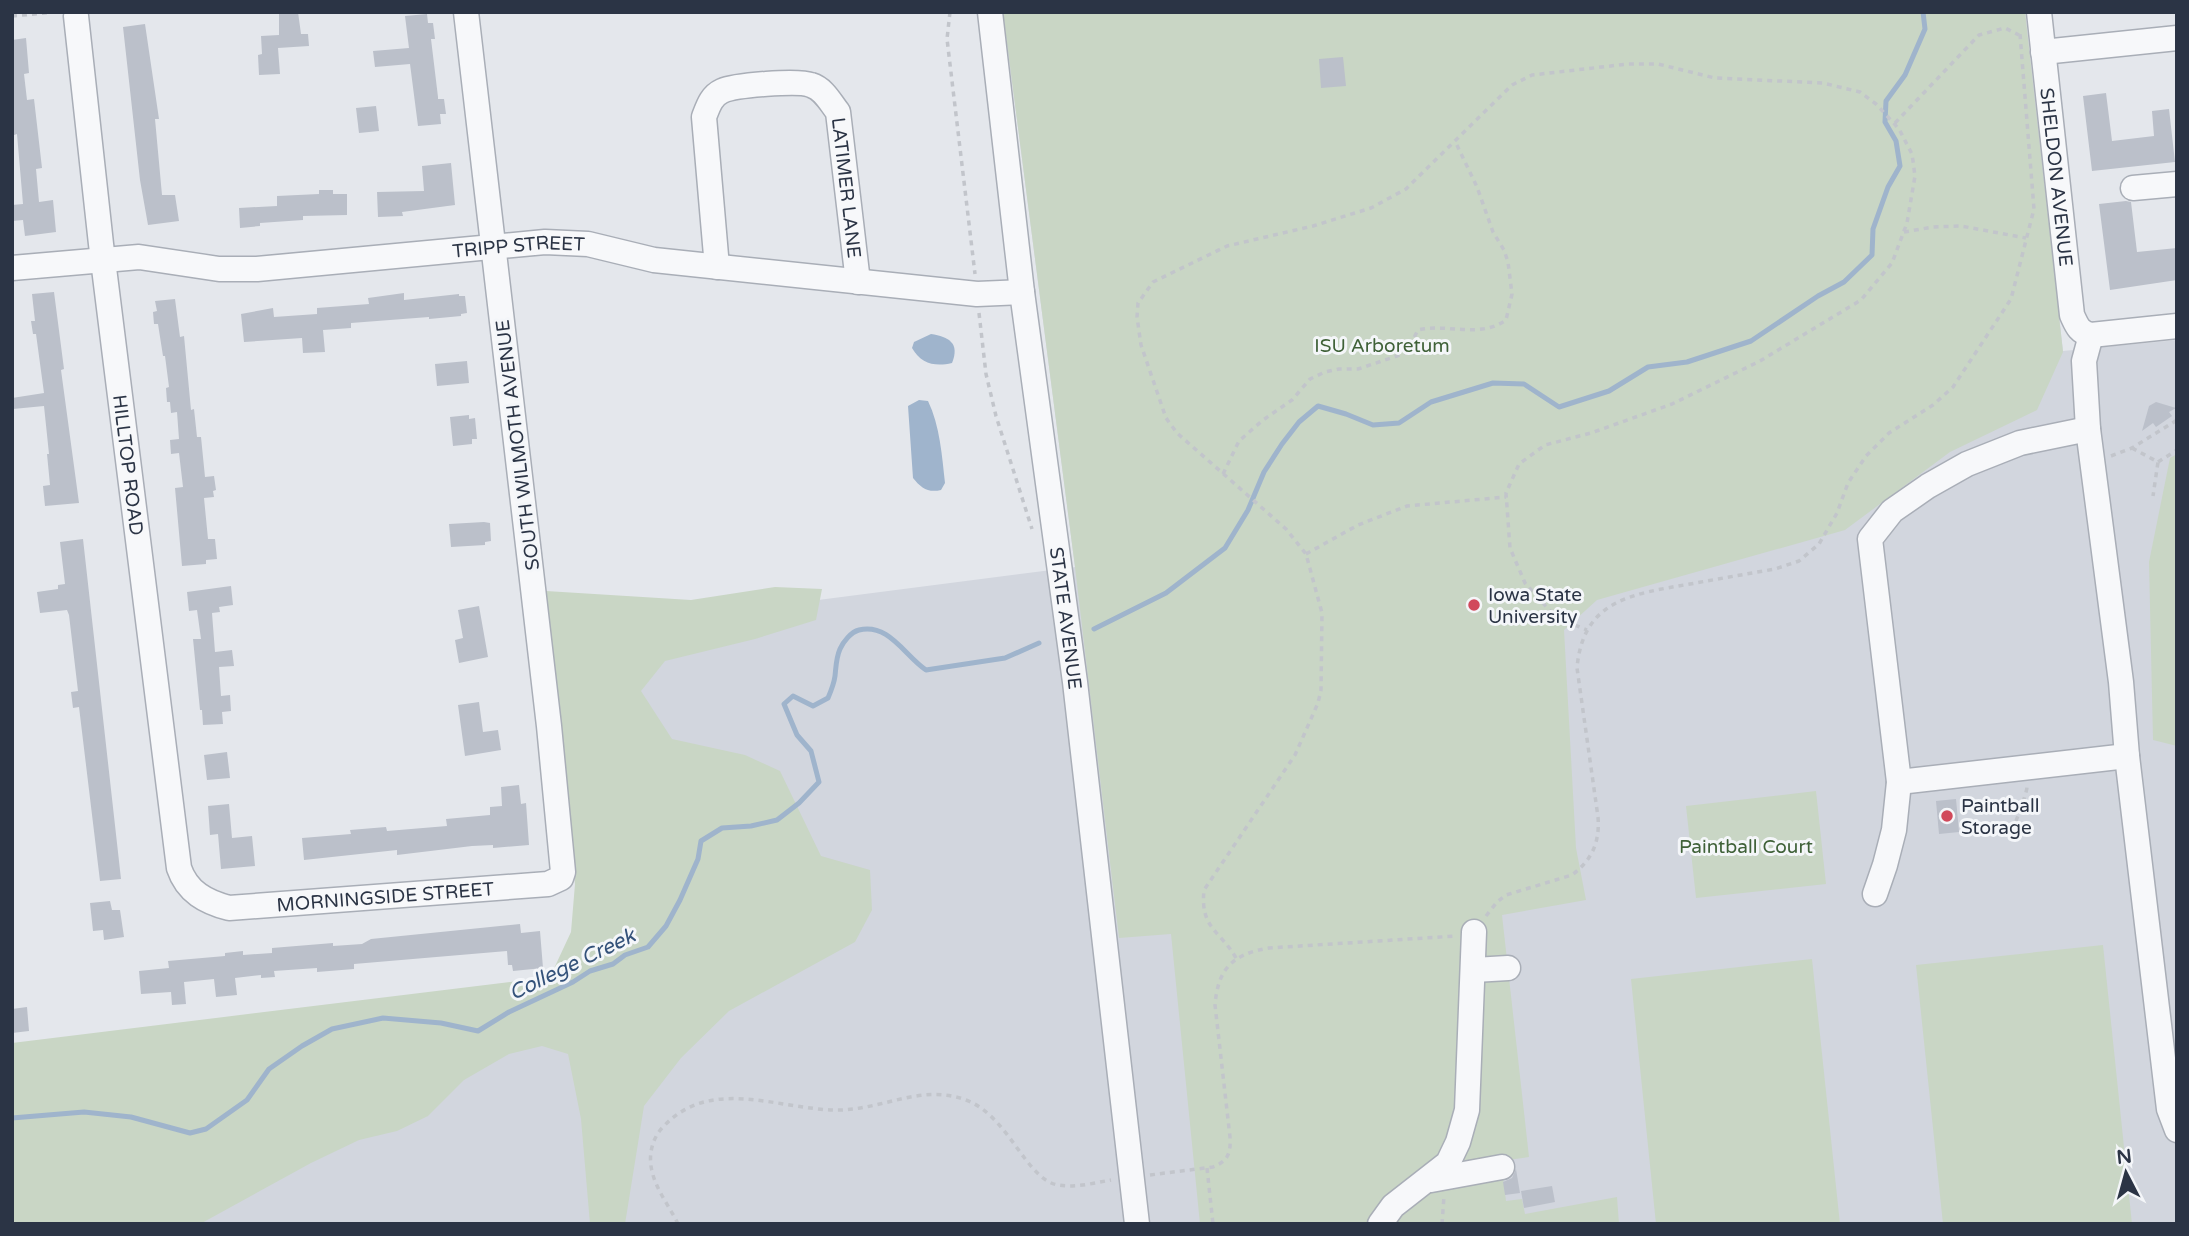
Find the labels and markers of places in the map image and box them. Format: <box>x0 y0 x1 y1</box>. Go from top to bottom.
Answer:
place label: Iowa State University <box>1488 584 1582 628</box>
marker: Iowa State University <box>1466 597 1482 613</box>
place label: Paintball Storage <box>1961 795 2039 839</box>
marker: Paintball Storage <box>1939 808 1955 824</box>

